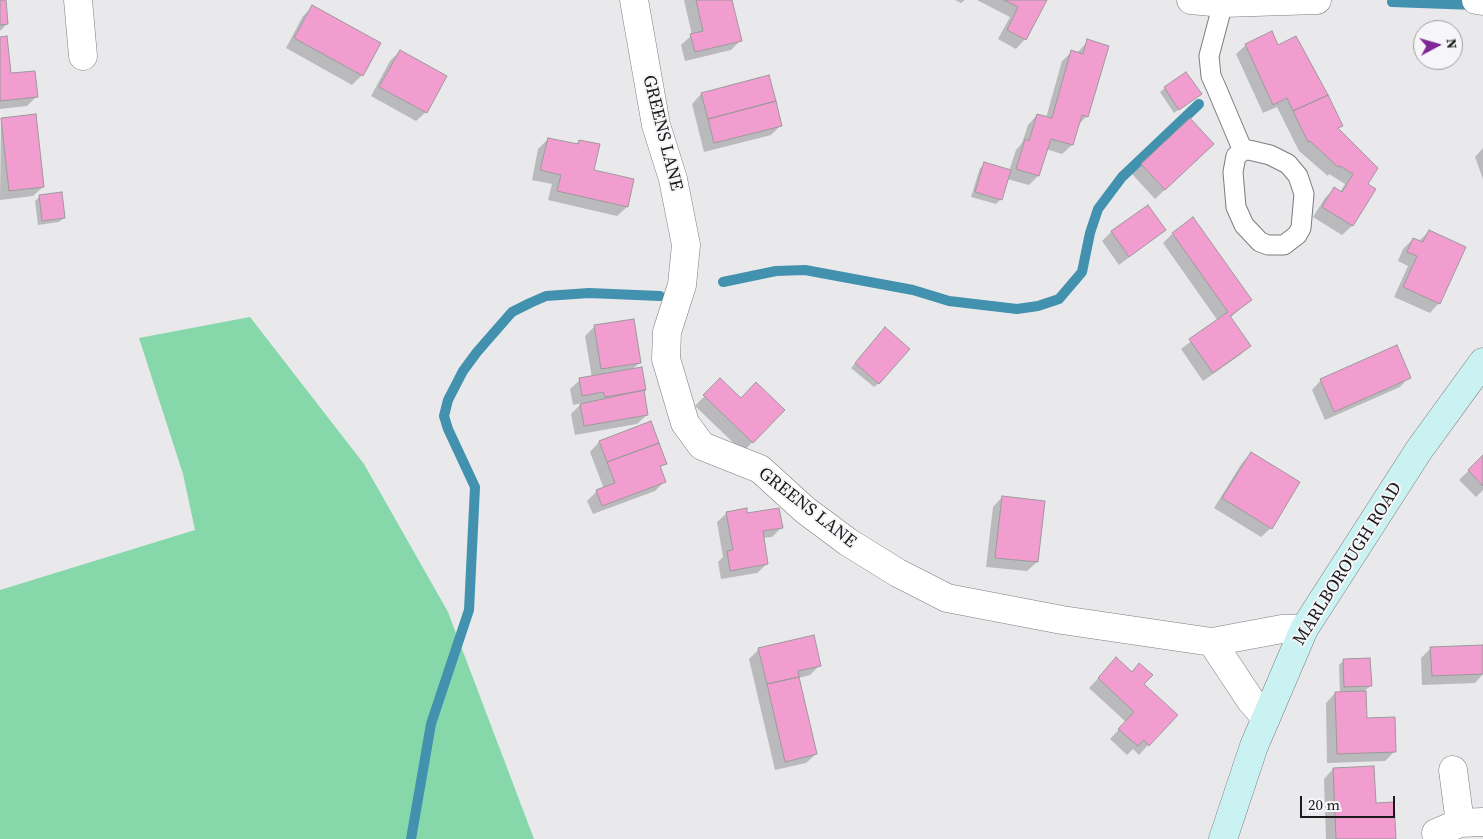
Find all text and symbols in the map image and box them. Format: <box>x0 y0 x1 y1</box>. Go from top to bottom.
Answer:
north arrow <box>1413 20 1463 70</box>
text: N <box>1441 37 1462 50</box>
street label: GREENS LANE <box>637 73 687 193</box>
street label: GREENS LANE <box>754 463 860 553</box>
street label: MARLBOROUGH ROAD <box>1289 478 1407 650</box>
scale bar <box>1303 786 1398 818</box>
text: 20 m <box>1308 794 1340 815</box>

